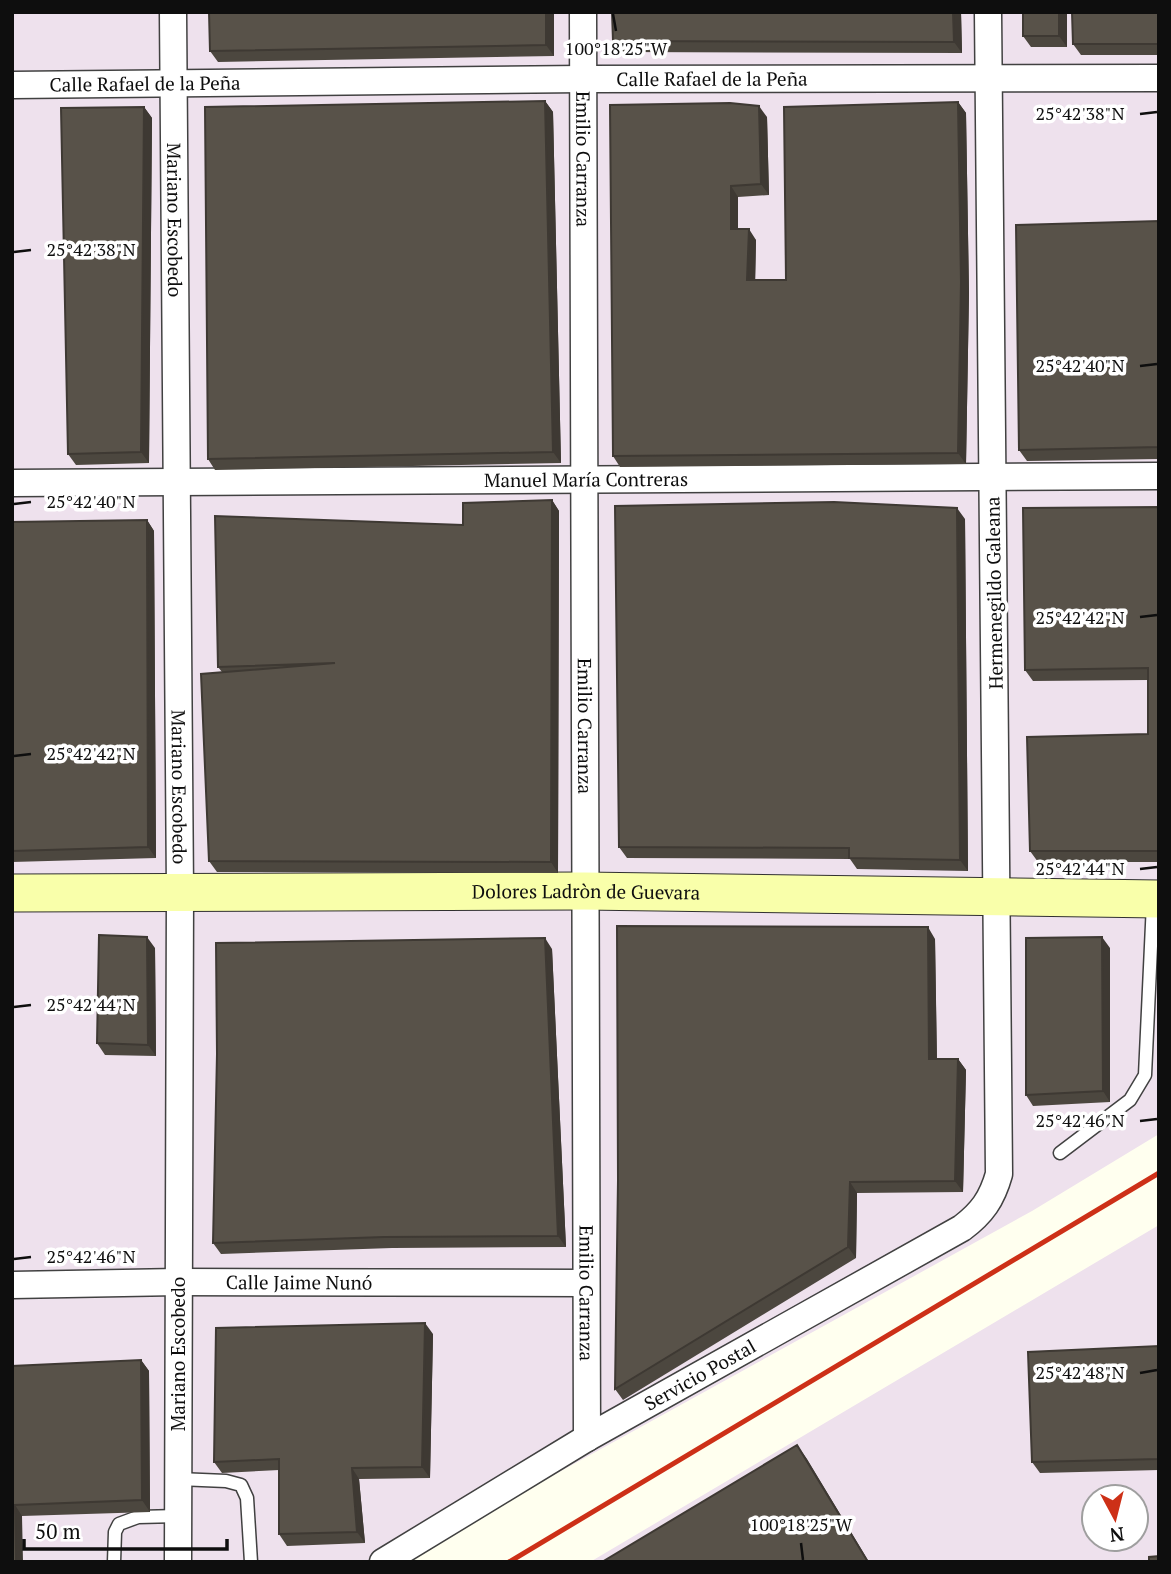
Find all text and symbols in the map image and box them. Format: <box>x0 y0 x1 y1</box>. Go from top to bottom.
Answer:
text: 100°18'25"W <box>565 36 667 60</box>
street label: Calle Rafael de la Peña <box>616 66 808 91</box>
street label: Calle Rafael de la Peña <box>49 70 241 97</box>
street label: Emilio Carranza <box>571 91 597 227</box>
text: 25°42'38"N <box>1035 101 1125 125</box>
street label: Mariano Escobedo <box>162 143 188 297</box>
text: 25°42'38"N <box>46 237 136 261</box>
text: 25°42'40"N <box>1035 353 1125 377</box>
street label: Manuel María Contreras <box>484 466 688 492</box>
text: 25°42'40"N <box>46 489 136 513</box>
street label: Hermenegildo Galeana <box>979 496 1008 690</box>
text: 25°42'42"N <box>1035 605 1125 629</box>
street label: Emilio Carranza <box>573 658 598 794</box>
street label: Mariano Escobedo <box>167 710 193 864</box>
text: 25°42'42"N <box>46 741 136 765</box>
text: 25°42'44"N <box>1035 856 1125 880</box>
street label: Dolores Ladròn de Guevara <box>472 878 701 905</box>
text: 25°42'44"N <box>46 992 136 1016</box>
text: 25°42'46"N <box>1035 1108 1125 1132</box>
street label: Emilio Carranza <box>574 1225 600 1361</box>
text: 25°42'46"N <box>46 1244 136 1268</box>
street label: Calle Jaime Nunó <box>226 1269 372 1294</box>
street label: Mariano Escobedo <box>165 1277 190 1431</box>
street label: Servicio Postal <box>639 1333 760 1416</box>
text: 25°42'48"N <box>1035 1360 1125 1384</box>
north arrow <box>1080 1483 1150 1553</box>
scale bar <box>24 1508 228 1552</box>
text: 100°18'25"W <box>750 1512 852 1536</box>
text: 50 m <box>35 1517 81 1545</box>
text: N <box>1108 1522 1126 1549</box>

